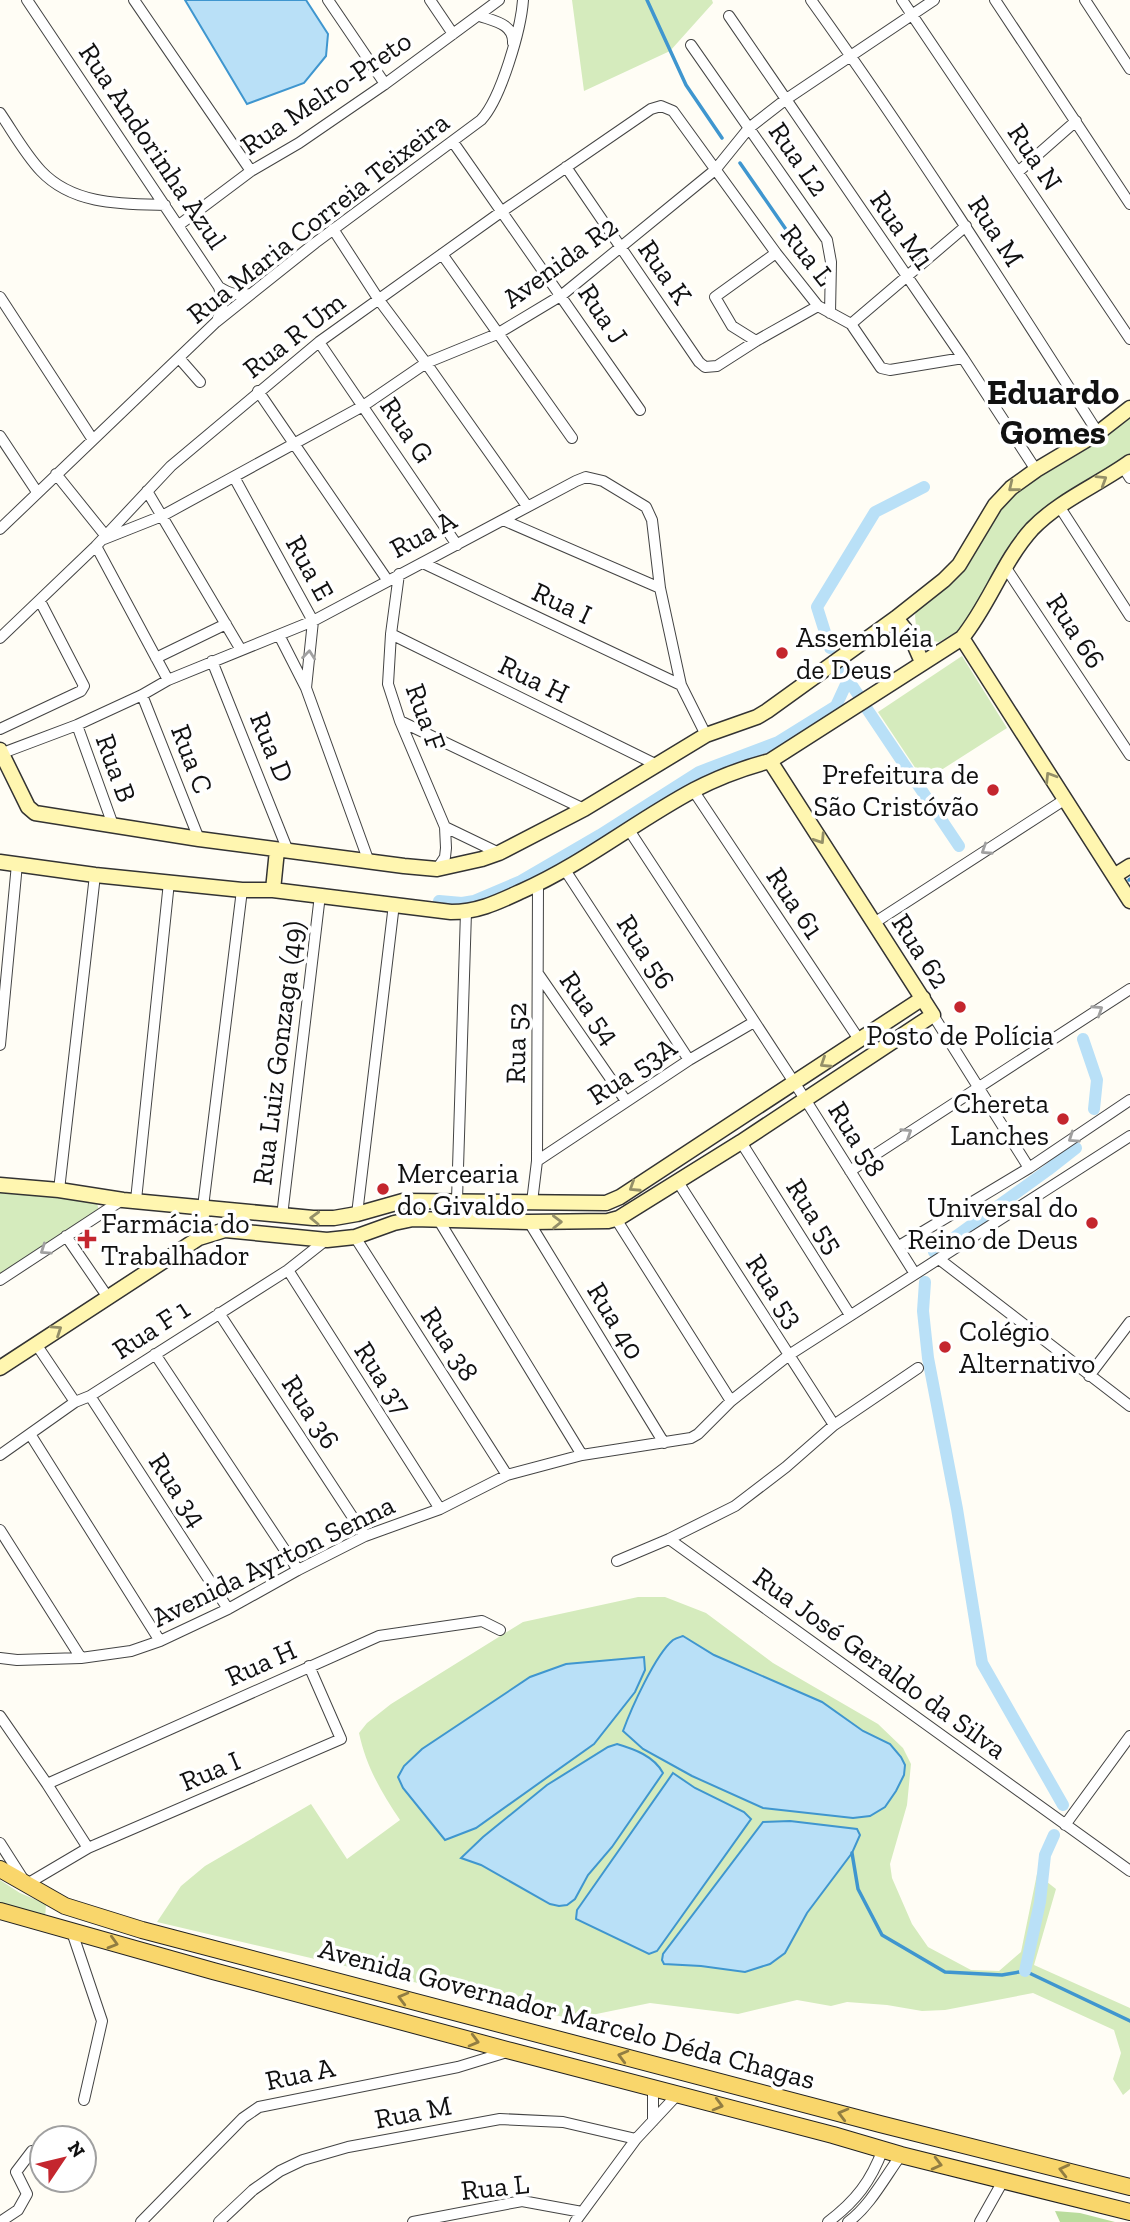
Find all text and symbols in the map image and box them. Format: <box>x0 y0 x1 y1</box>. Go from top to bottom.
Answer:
street label: Rua Melro-Preto <box>235 24 417 162</box>
street label: Rua Andorinha Azul <box>72 37 234 255</box>
street label: Rua Maria Correia Teixeira <box>180 105 456 331</box>
street label: Rua L2 <box>762 116 836 202</box>
street label: Rua N <box>1001 117 1069 197</box>
street label: Rua M1 <box>863 184 941 276</box>
street label: Rua M <box>961 189 1031 273</box>
street label: Avenida R2 <box>496 209 624 315</box>
street label: Rua L <box>774 218 842 292</box>
street label: Rua K <box>631 234 699 310</box>
street label: Rua J <box>571 278 635 350</box>
street label: Rua R Um <box>237 285 351 385</box>
district label: Eduardo Gomes <box>987 371 1119 453</box>
street label: Rua G <box>373 391 441 469</box>
one-way arrow <box>1094 476 1107 489</box>
one-way arrow <box>1009 479 1021 492</box>
street label: Rua A <box>384 503 462 565</box>
street label: Rua E <box>279 530 341 606</box>
street label: Rua I <box>527 575 597 631</box>
street label: Rua 66 <box>1040 587 1112 675</box>
place label: Assembléia de Deus <box>796 621 933 686</box>
marker: Assembléia de Deus <box>774 645 790 661</box>
street label: Rua H <box>494 648 574 710</box>
one-way arrow <box>302 649 317 660</box>
street label: Rua F <box>399 679 453 755</box>
street label: Rua D <box>243 707 301 787</box>
street label: Rua C <box>164 720 220 798</box>
street label: Rua B <box>89 730 143 806</box>
place label: Prefeitura de São Cristóvão <box>813 758 979 823</box>
one-way arrow <box>1046 772 1059 785</box>
marker: Prefeitura de São Cristóvão <box>985 782 1001 798</box>
one-way arrow <box>812 832 825 845</box>
one-way arrow <box>981 842 994 855</box>
street label: Rua 61 <box>759 861 831 945</box>
street label: Rua 62 <box>885 908 957 994</box>
street label: Rua 56 <box>610 909 682 995</box>
street label: Rua Luiz Gonzaga (49) <box>245 919 311 1187</box>
street label: Rua 54 <box>553 965 627 1051</box>
marker: Posto de Polícia <box>952 999 968 1015</box>
street label: Rua 52 <box>499 1002 533 1084</box>
one-way arrow <box>1090 1006 1103 1018</box>
place label: Posto de Polícia <box>866 1019 1054 1052</box>
street label: Rua 53A <box>581 1030 683 1112</box>
one-way arrow <box>820 1055 833 1068</box>
place label: Chereta Lanches <box>950 1087 1049 1152</box>
street label: Rua 58 <box>821 1095 893 1183</box>
marker: Chereta Lanches <box>1055 1111 1071 1127</box>
one-way arrow <box>899 1129 912 1142</box>
one-way arrow <box>1068 1130 1081 1143</box>
place label: Mercearia do Givaldo <box>397 1157 525 1222</box>
street label: Rua 55 <box>779 1173 851 1259</box>
one-way arrow <box>629 1179 642 1192</box>
marker: Mercearia do Givaldo <box>375 1181 391 1197</box>
place label: Universal do Reino de Deus <box>908 1191 1078 1256</box>
place label: Farmácia do Trabalhador <box>101 1207 250 1272</box>
one-way arrow <box>310 1210 321 1225</box>
one-way arrow <box>551 1214 562 1229</box>
marker: Universal do Reino de Deus <box>1084 1215 1100 1231</box>
marker: Farmácia do Trabalhador <box>79 1231 95 1247</box>
one-way arrow <box>40 1242 53 1254</box>
street label: Rua 53 <box>739 1248 811 1334</box>
street label: Rua 40 <box>580 1276 652 1366</box>
street label: Rua F 1 <box>106 1292 196 1366</box>
street label: Rua 38 <box>414 1301 486 1387</box>
place label: Colégio Alternativo <box>959 1315 1095 1380</box>
one-way arrow <box>49 1326 62 1338</box>
street label: Rua 37 <box>347 1336 419 1420</box>
marker: Colégio Alternativo <box>937 1339 953 1355</box>
street label: Rua 36 <box>275 1369 347 1455</box>
street label: Rua 34 <box>142 1447 214 1533</box>
street label: Avenida Ayrton Senna <box>146 1488 400 1634</box>
street label: Rua José Geraldo da Silva <box>747 1560 1013 1766</box>
street label: Rua H <box>220 1633 302 1693</box>
street label: Rua I <box>175 1744 245 1798</box>
street label: Avenida Governador Marcelo Déda Chagas <box>315 1932 819 2096</box>
one-way arrow <box>107 1935 119 1949</box>
one-way arrow <box>397 1992 409 2006</box>
one-way arrow <box>468 2033 480 2048</box>
street label: Rua A <box>262 2050 339 2097</box>
one-way arrow <box>618 2050 630 2064</box>
street label: Rua M <box>372 2088 454 2136</box>
one-way arrow <box>712 2097 724 2111</box>
one-way arrow <box>837 2108 849 2123</box>
north arrow <box>28 2124 98 2194</box>
text: N <box>63 2137 90 2162</box>
one-way arrow <box>931 2156 943 2170</box>
one-way arrow <box>1058 2164 1070 2178</box>
street label: Rua L <box>459 2167 531 2207</box>

